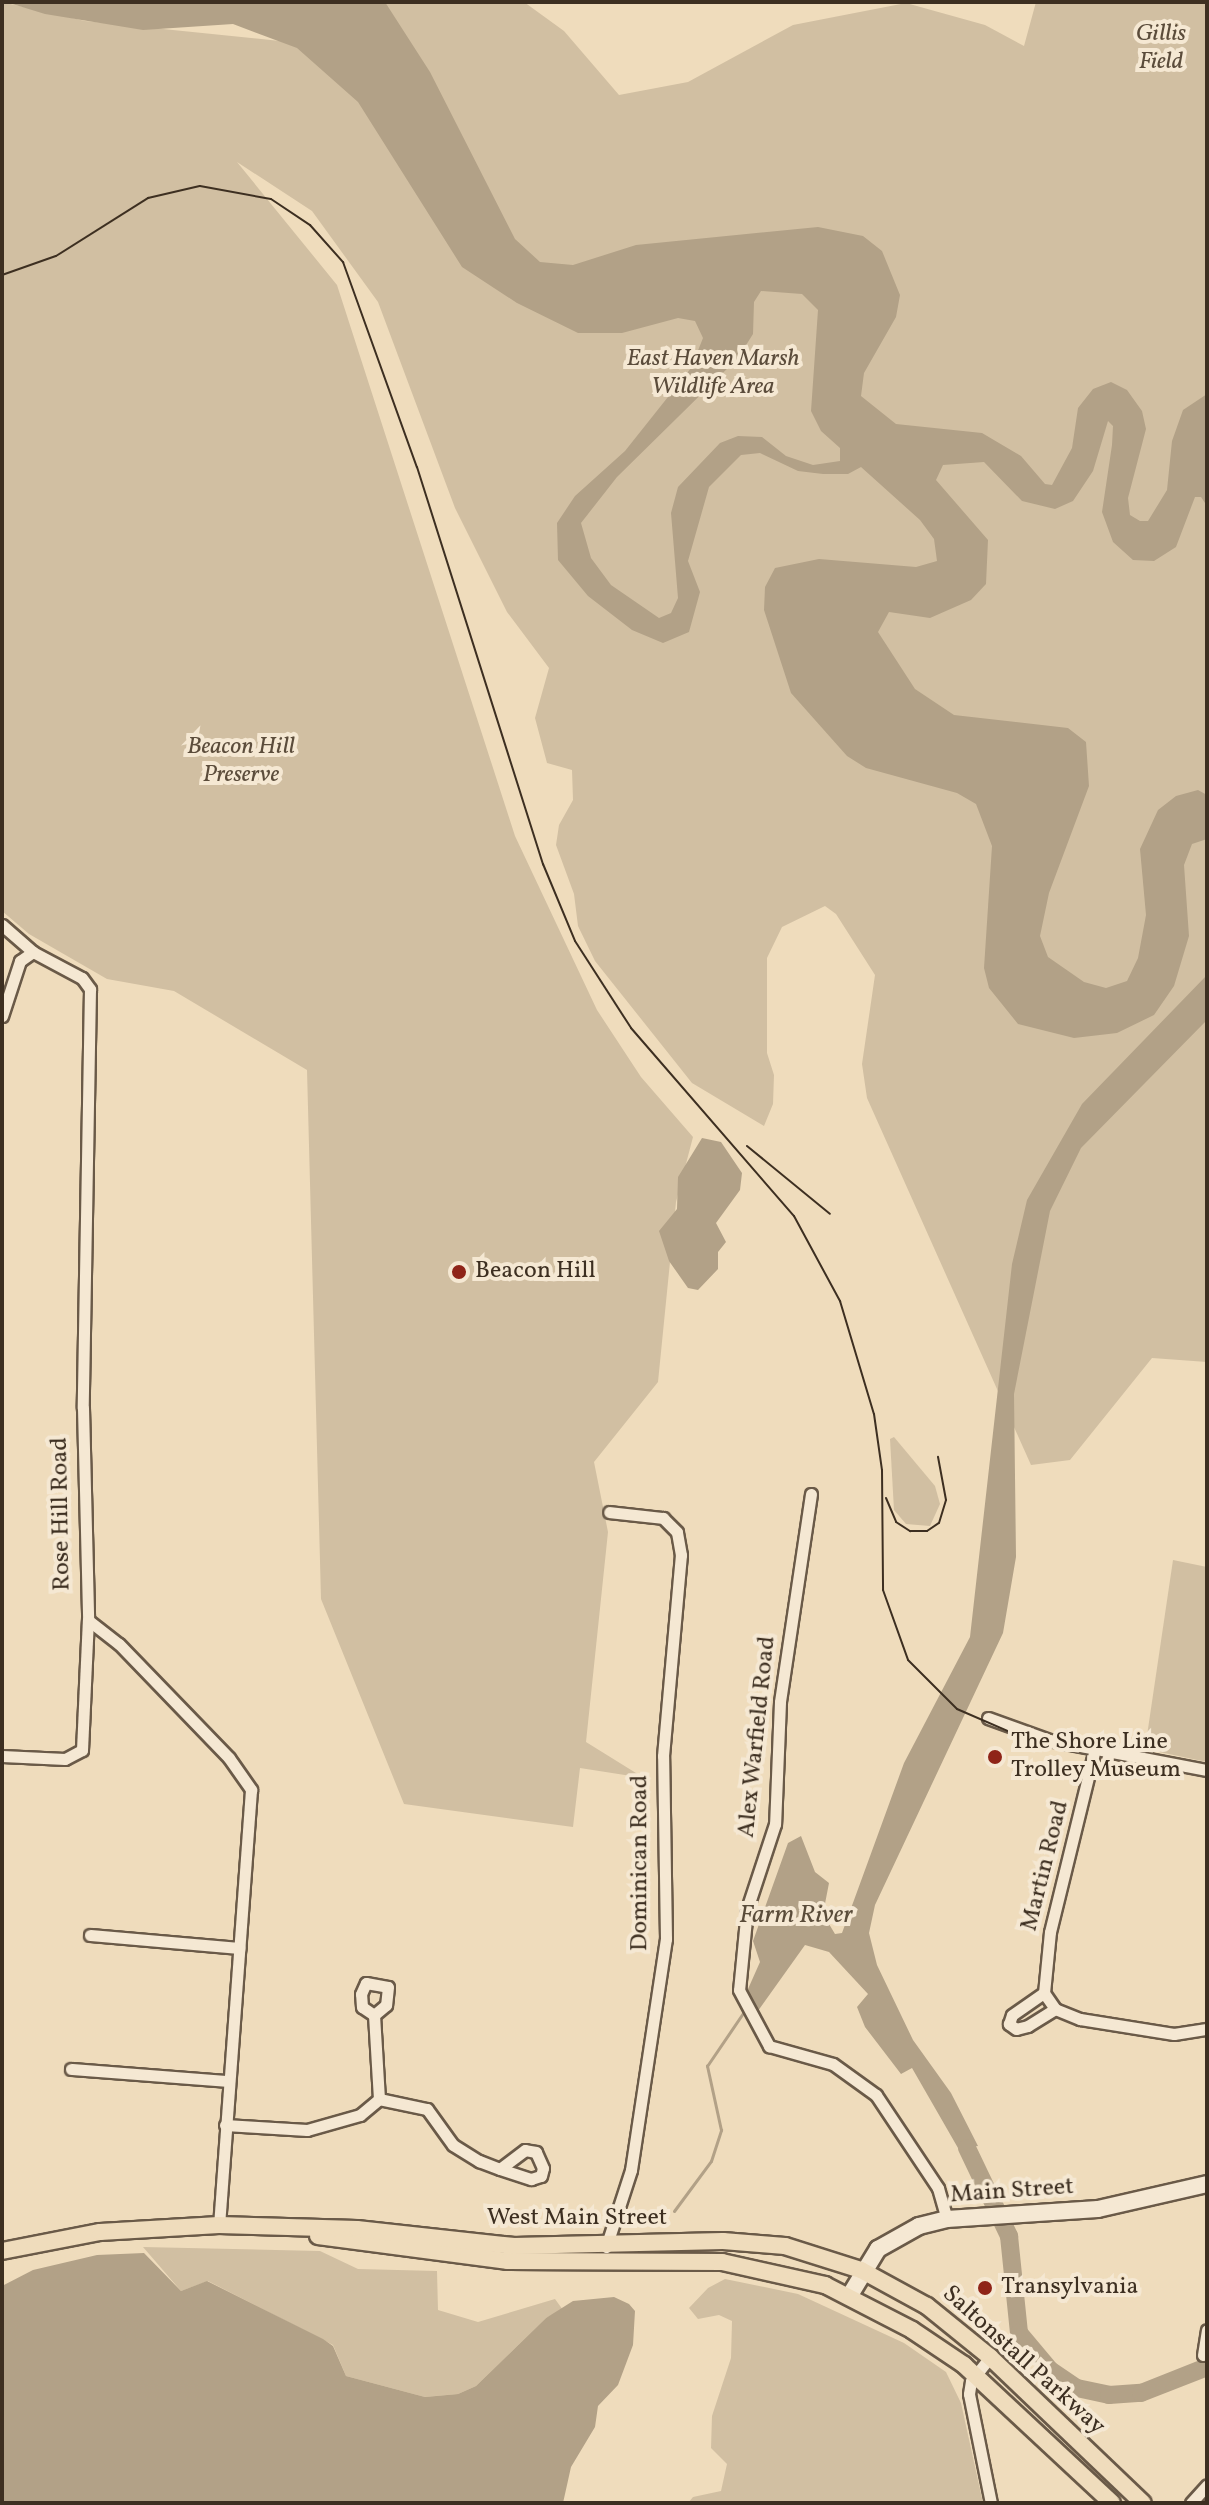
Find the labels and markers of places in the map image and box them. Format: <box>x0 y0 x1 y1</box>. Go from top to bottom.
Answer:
place label: Beacon Hill <box>475 1258 596 1286</box>
marker: Beacon Hill <box>450 1263 468 1281</box>
place label: The Shore Line Trolley Museum <box>1011 1729 1182 1785</box>
marker: The Shore Line Trolley Museum <box>986 1748 1004 1766</box>
place label: Transylvania <box>1001 2274 1138 2302</box>
marker: Transylvania <box>976 2279 994 2297</box>

